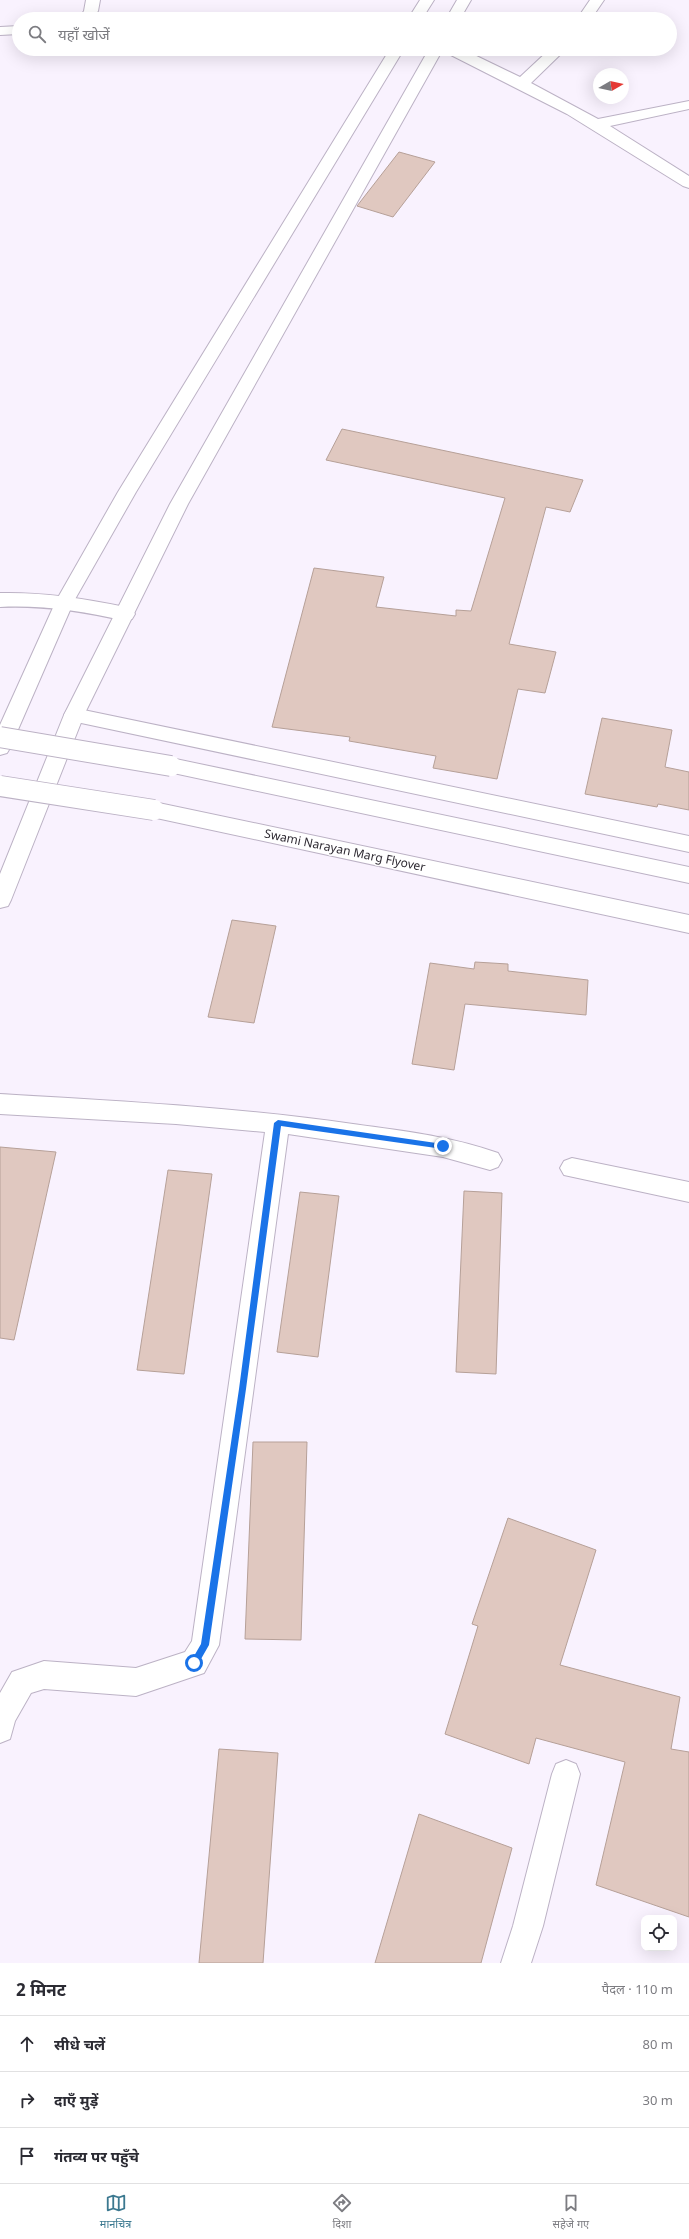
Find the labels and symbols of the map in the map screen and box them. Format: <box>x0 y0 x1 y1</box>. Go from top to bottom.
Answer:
north arrow <box>593 68 629 104</box>
street label: Swami Narayan Marg Flyover <box>263 825 427 875</box>
route end <box>434 1137 452 1155</box>
route start <box>185 1654 203 1672</box>

